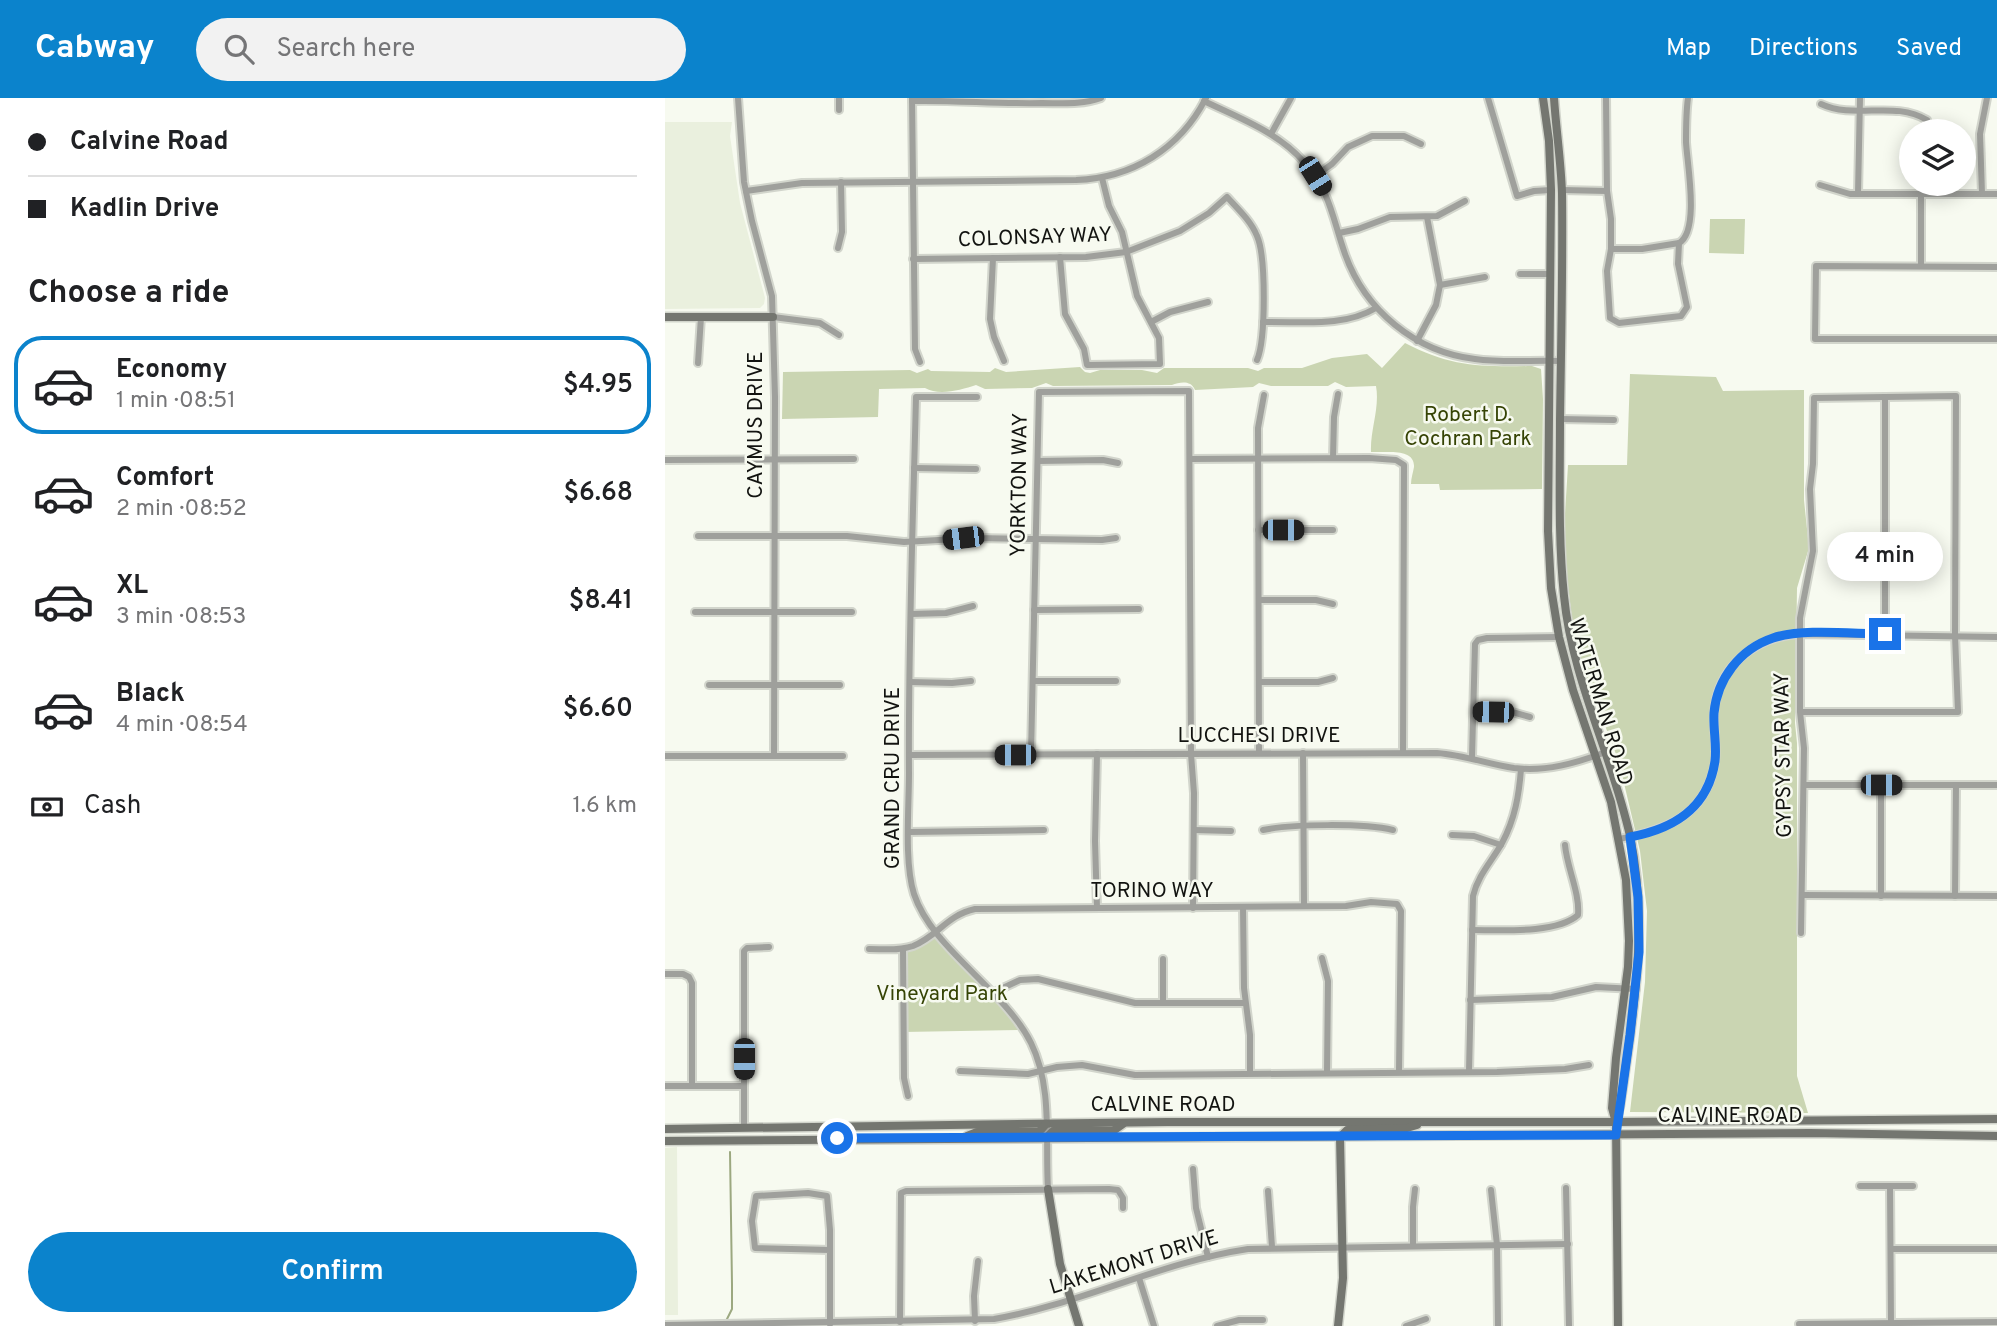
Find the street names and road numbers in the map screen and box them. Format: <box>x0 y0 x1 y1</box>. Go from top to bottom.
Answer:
street label: COLONSAY WAY <box>957 222 1113 254</box>
street label: CAYMUS DRIVE <box>743 351 770 499</box>
street label: YORKTON WAY <box>1005 413 1035 557</box>
street label: WATERMAN ROAD <box>1562 615 1638 789</box>
street label: GYPSY STAR WAY <box>1769 672 1799 838</box>
street label: GRAND CRU DRIVE <box>880 687 907 869</box>
street label: LUCCHESI DRIVE <box>1177 723 1341 750</box>
street label: TORINO WAY <box>1090 878 1214 905</box>
street label: CALVINE ROAD <box>1090 1092 1236 1119</box>
street label: CALVINE ROAD <box>1657 1103 1803 1130</box>
street label: LAKEMONT DRIVE <box>1046 1224 1222 1302</box>

